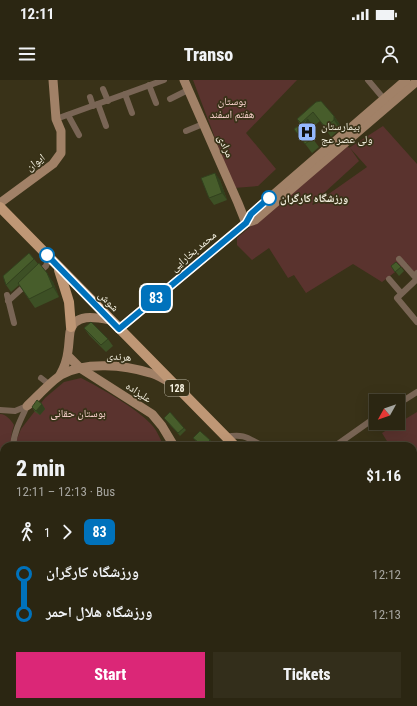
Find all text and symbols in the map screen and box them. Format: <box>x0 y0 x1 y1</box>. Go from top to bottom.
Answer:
text: 12:11 <box>20 5 54 23</box>
icon: menu <box>16 43 38 65</box>
icon: person <box>379 43 401 65</box>
text: Transo <box>184 44 233 65</box>
park label: بوستان هفتم اسفند <box>210 95 255 122</box>
place label: بیمارستان ولی عصر عج <box>321 120 373 146</box>
hospital icon: بیمارستان ولی عصر عج <box>296 121 318 143</box>
street label: مرادی <box>215 133 236 160</box>
street label: ایوان <box>23 151 47 174</box>
marker: ورزشگاه کارگران <box>261 190 277 206</box>
place label: ورزشگاه کارگران <box>280 192 348 206</box>
street label: محمد بخارایی <box>168 228 219 274</box>
unlabelled marker <box>39 247 55 263</box>
line badge: 83 <box>138 285 174 311</box>
street label: شوش <box>96 288 122 314</box>
text: 83 <box>149 290 163 306</box>
street label: هرندی <box>106 349 132 364</box>
street label: علیزاده <box>123 379 155 406</box>
road number: 128 <box>165 380 189 396</box>
north arrow <box>369 394 405 430</box>
map controls <box>369 394 405 430</box>
park label: بوستان حقانی <box>50 407 106 420</box>
text: 2 min <box>16 456 65 481</box>
text: $1.16 <box>366 467 401 485</box>
text: 12:11 – 12:13 · Bus <box>16 484 115 499</box>
icon: walk <box>16 521 38 543</box>
icon: forward <box>56 521 78 543</box>
text: 83 <box>92 524 107 540</box>
text: 1 <box>44 525 50 540</box>
text: ورزشگاه کارگران <box>46 563 139 581</box>
text: 12:12 <box>372 567 401 582</box>
text: ورزشگاه هلال احمر <box>46 603 152 621</box>
text: 12:13 <box>372 607 401 622</box>
button: Start <box>16 652 205 698</box>
button: Tickets <box>213 652 401 698</box>

